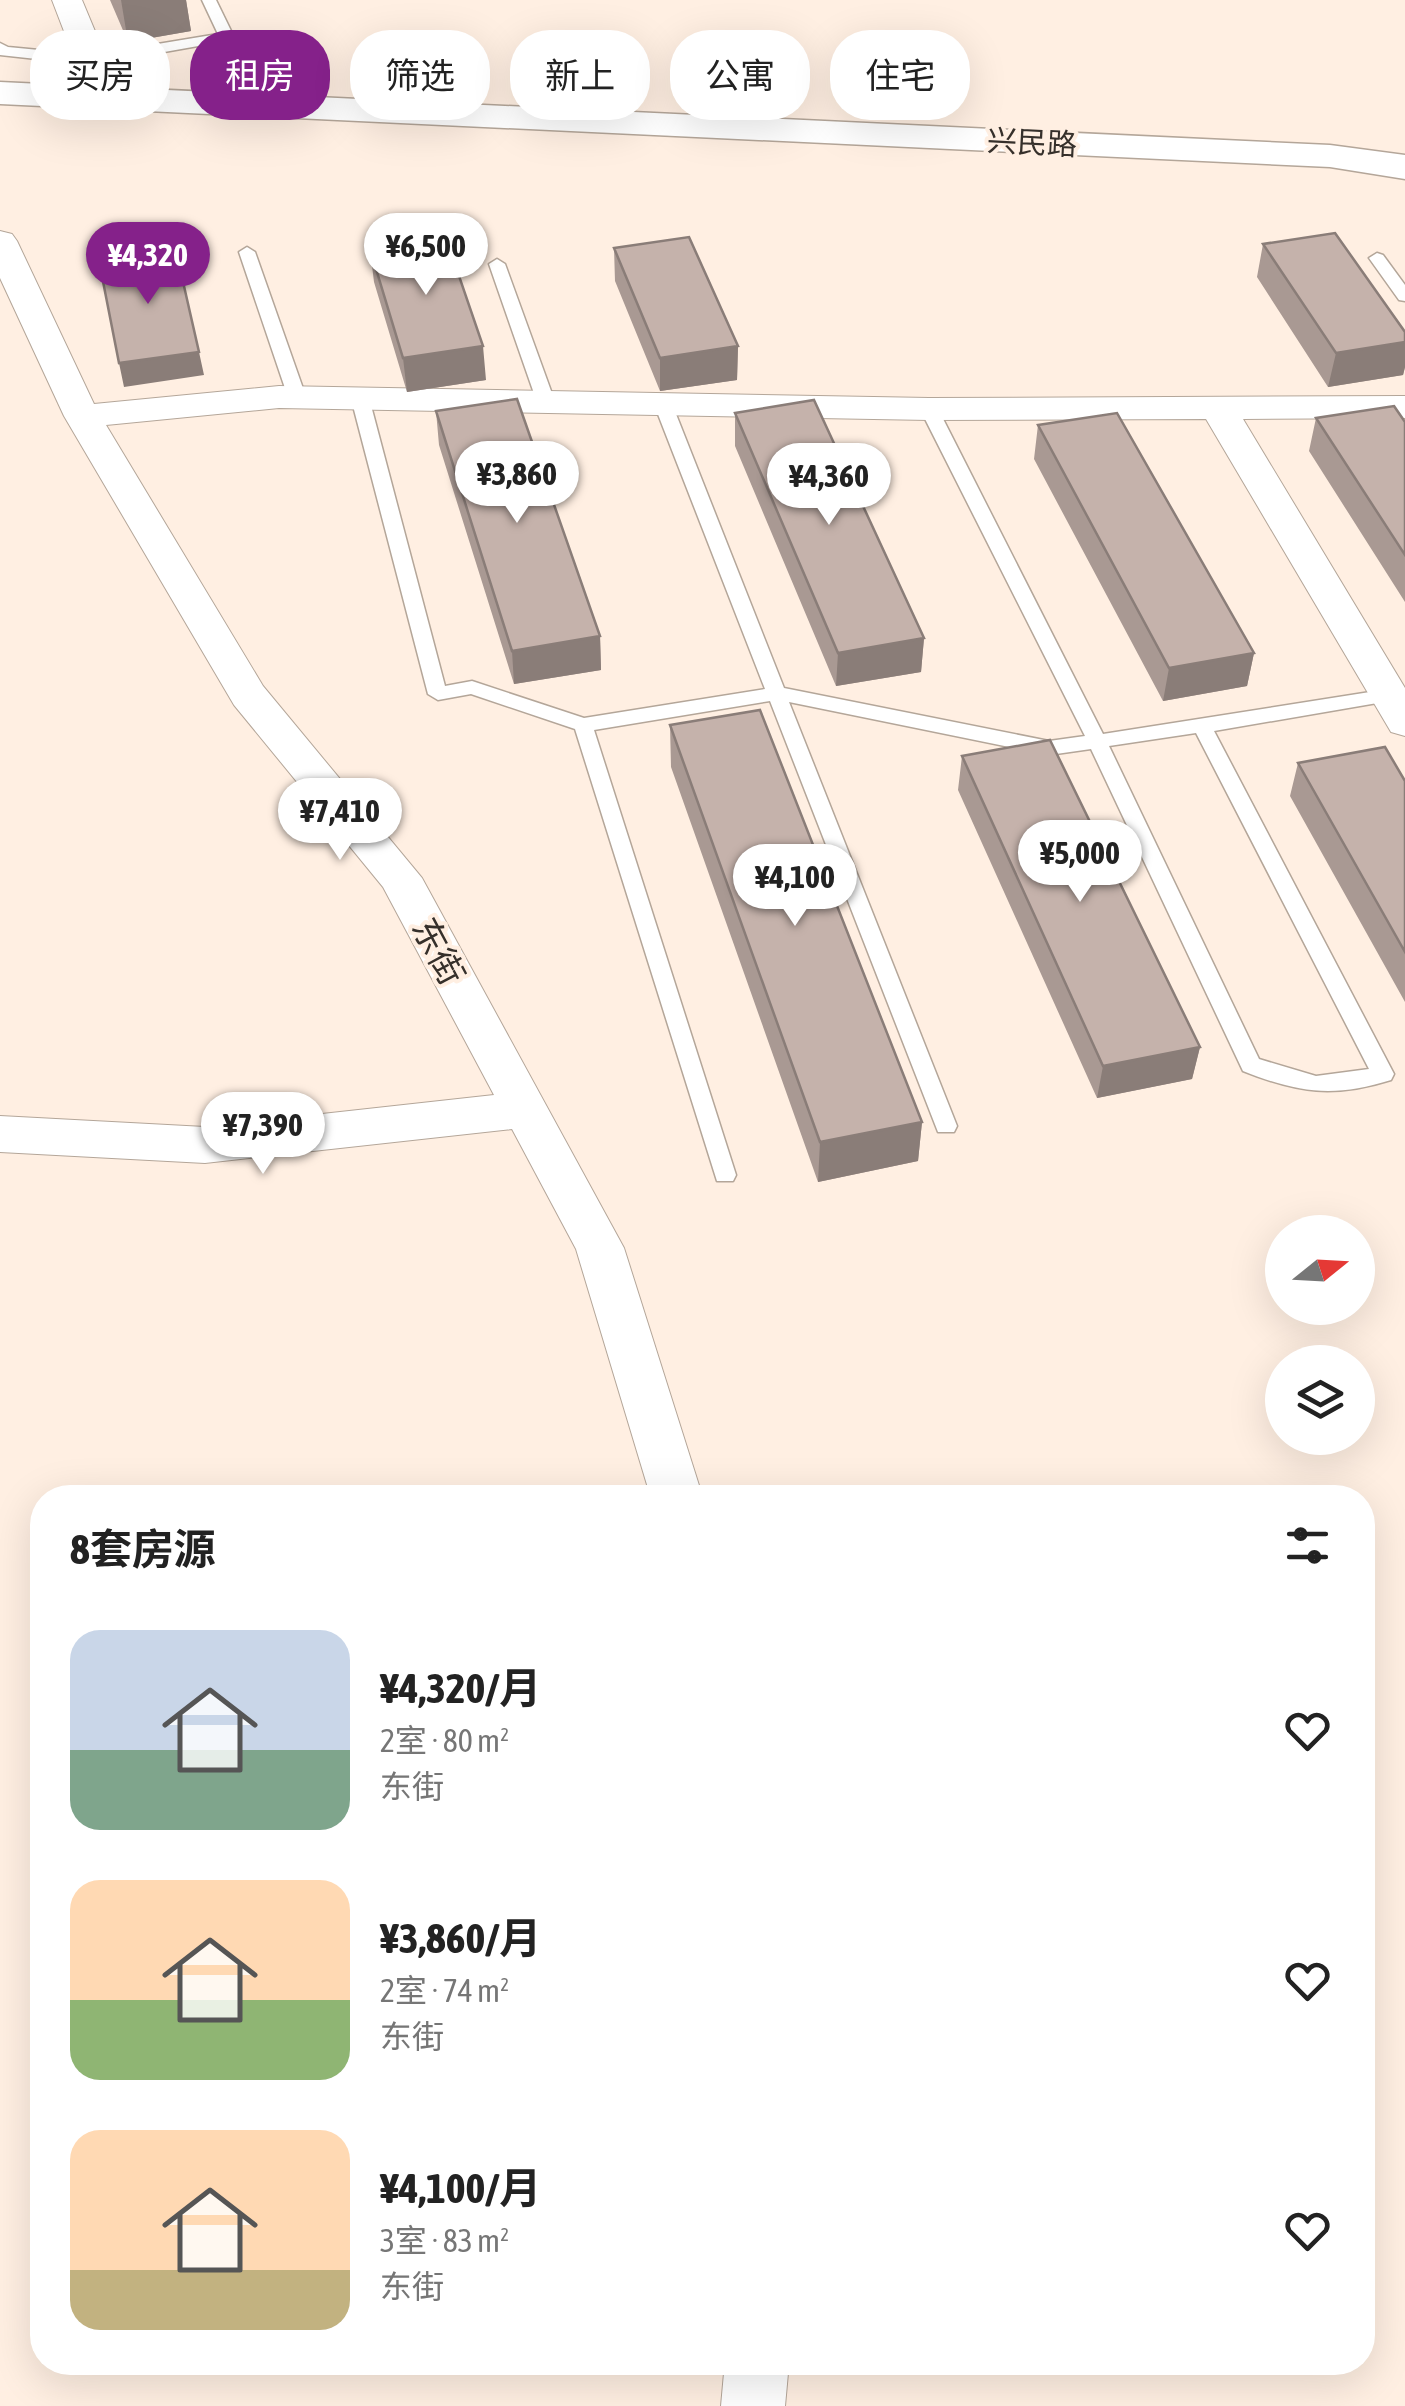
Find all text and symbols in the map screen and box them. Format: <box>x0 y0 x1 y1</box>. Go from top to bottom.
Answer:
chip: 买房 <box>30 30 170 120</box>
chip: 租房 <box>190 30 330 120</box>
chip: 筛选 <box>350 30 490 120</box>
chip: 新上 <box>510 30 650 120</box>
chip: 公寓 <box>670 30 810 120</box>
chip: 住宅 <box>830 30 970 120</box>
street label: 兴民路 <box>986 123 1078 161</box>
pin: ¥6,500 <box>345 213 507 298</box>
pin: ¥4,320 <box>67 222 229 307</box>
text: ¥6,500 <box>386 227 466 264</box>
text: ¥4,320 <box>108 236 188 273</box>
pin: ¥3,860 <box>436 441 598 526</box>
pin: ¥4,360 <box>748 443 910 528</box>
text: ¥3,860 <box>477 455 557 492</box>
text: ¥4,360 <box>789 457 869 494</box>
pin: ¥7,410 <box>259 778 421 863</box>
text: ¥7,410 <box>300 792 380 829</box>
pin: ¥5,000 <box>999 820 1161 905</box>
text: ¥5,000 <box>1040 834 1120 871</box>
pin: ¥4,100 <box>714 844 876 929</box>
text: ¥4,100 <box>755 858 835 895</box>
street label: 东街 <box>405 911 473 991</box>
pin: ¥7,390 <box>182 1092 344 1177</box>
text: ¥7,390 <box>223 1106 303 1143</box>
north arrow <box>1265 1215 1375 1325</box>
map controls <box>1265 1215 1375 1455</box>
button: layers <box>1265 1345 1375 1455</box>
icon: filters <box>1280 1518 1335 1573</box>
text: 8套房源 <box>70 1525 216 1573</box>
text: ¥4,320/月 <box>380 1664 541 1712</box>
icon: home <box>150 1670 270 1790</box>
icon: heart <box>1280 1703 1335 1758</box>
text: 2室 · 80 m² <box>380 1722 509 1759</box>
text: 东街 <box>380 1768 444 1805</box>
text: ¥3,860/月 <box>380 1914 541 1962</box>
icon: home <box>150 1920 270 2040</box>
icon: heart <box>1280 1953 1335 2008</box>
text: 2室 · 74 m² <box>380 1972 509 2009</box>
text: 东街 <box>380 2018 444 2055</box>
text: ¥4,100/月 <box>380 2164 541 2212</box>
icon: home <box>150 2170 270 2290</box>
icon: heart <box>1280 2203 1335 2258</box>
text: 3室 · 83 m² <box>380 2222 509 2259</box>
text: 东街 <box>380 2268 444 2305</box>

